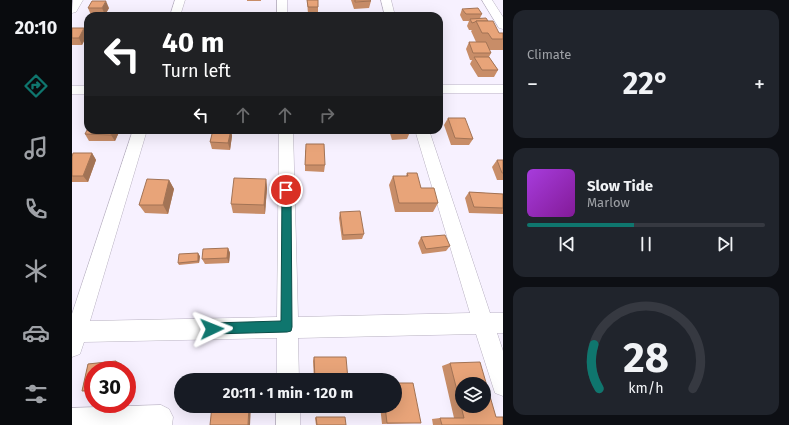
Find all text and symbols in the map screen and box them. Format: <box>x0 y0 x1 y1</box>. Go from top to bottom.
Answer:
text: 20:10 <box>15 17 57 39</box>
text: 40 m <box>162 26 225 59</box>
icon: left <box>96 28 148 80</box>
text: Climate <box>527 47 571 62</box>
text: Turn left <box>162 60 231 82</box>
text: 22° <box>623 66 669 102</box>
text: − <box>527 71 538 98</box>
text: + <box>754 71 765 98</box>
icon: directions <box>22 72 50 100</box>
icon: left <box>190 104 212 126</box>
icon: ahead <box>232 104 254 126</box>
icon: ahead <box>274 104 296 126</box>
icon: right <box>316 104 338 126</box>
icon: music <box>22 134 50 162</box>
pin <box>269 173 303 207</box>
text: Slow Tide <box>587 177 653 195</box>
icon: arrive <box>275 179 297 201</box>
icon: phone <box>22 195 50 223</box>
text: Marlow <box>587 195 630 210</box>
icon: previous <box>556 233 578 255</box>
icon: pause <box>635 233 657 255</box>
icon: next <box>714 233 736 255</box>
icon: climate <box>22 257 50 285</box>
position arrow <box>191 308 233 350</box>
icon: car <box>22 319 50 347</box>
text: 28 <box>623 333 669 383</box>
speed limit sign: 30 <box>84 361 136 413</box>
map controls <box>455 377 491 413</box>
button: layers <box>455 377 491 413</box>
text: km/h <box>628 379 664 396</box>
icon: filters <box>22 380 50 408</box>
text: 20:11 · 1 min · 120 m <box>223 384 353 402</box>

